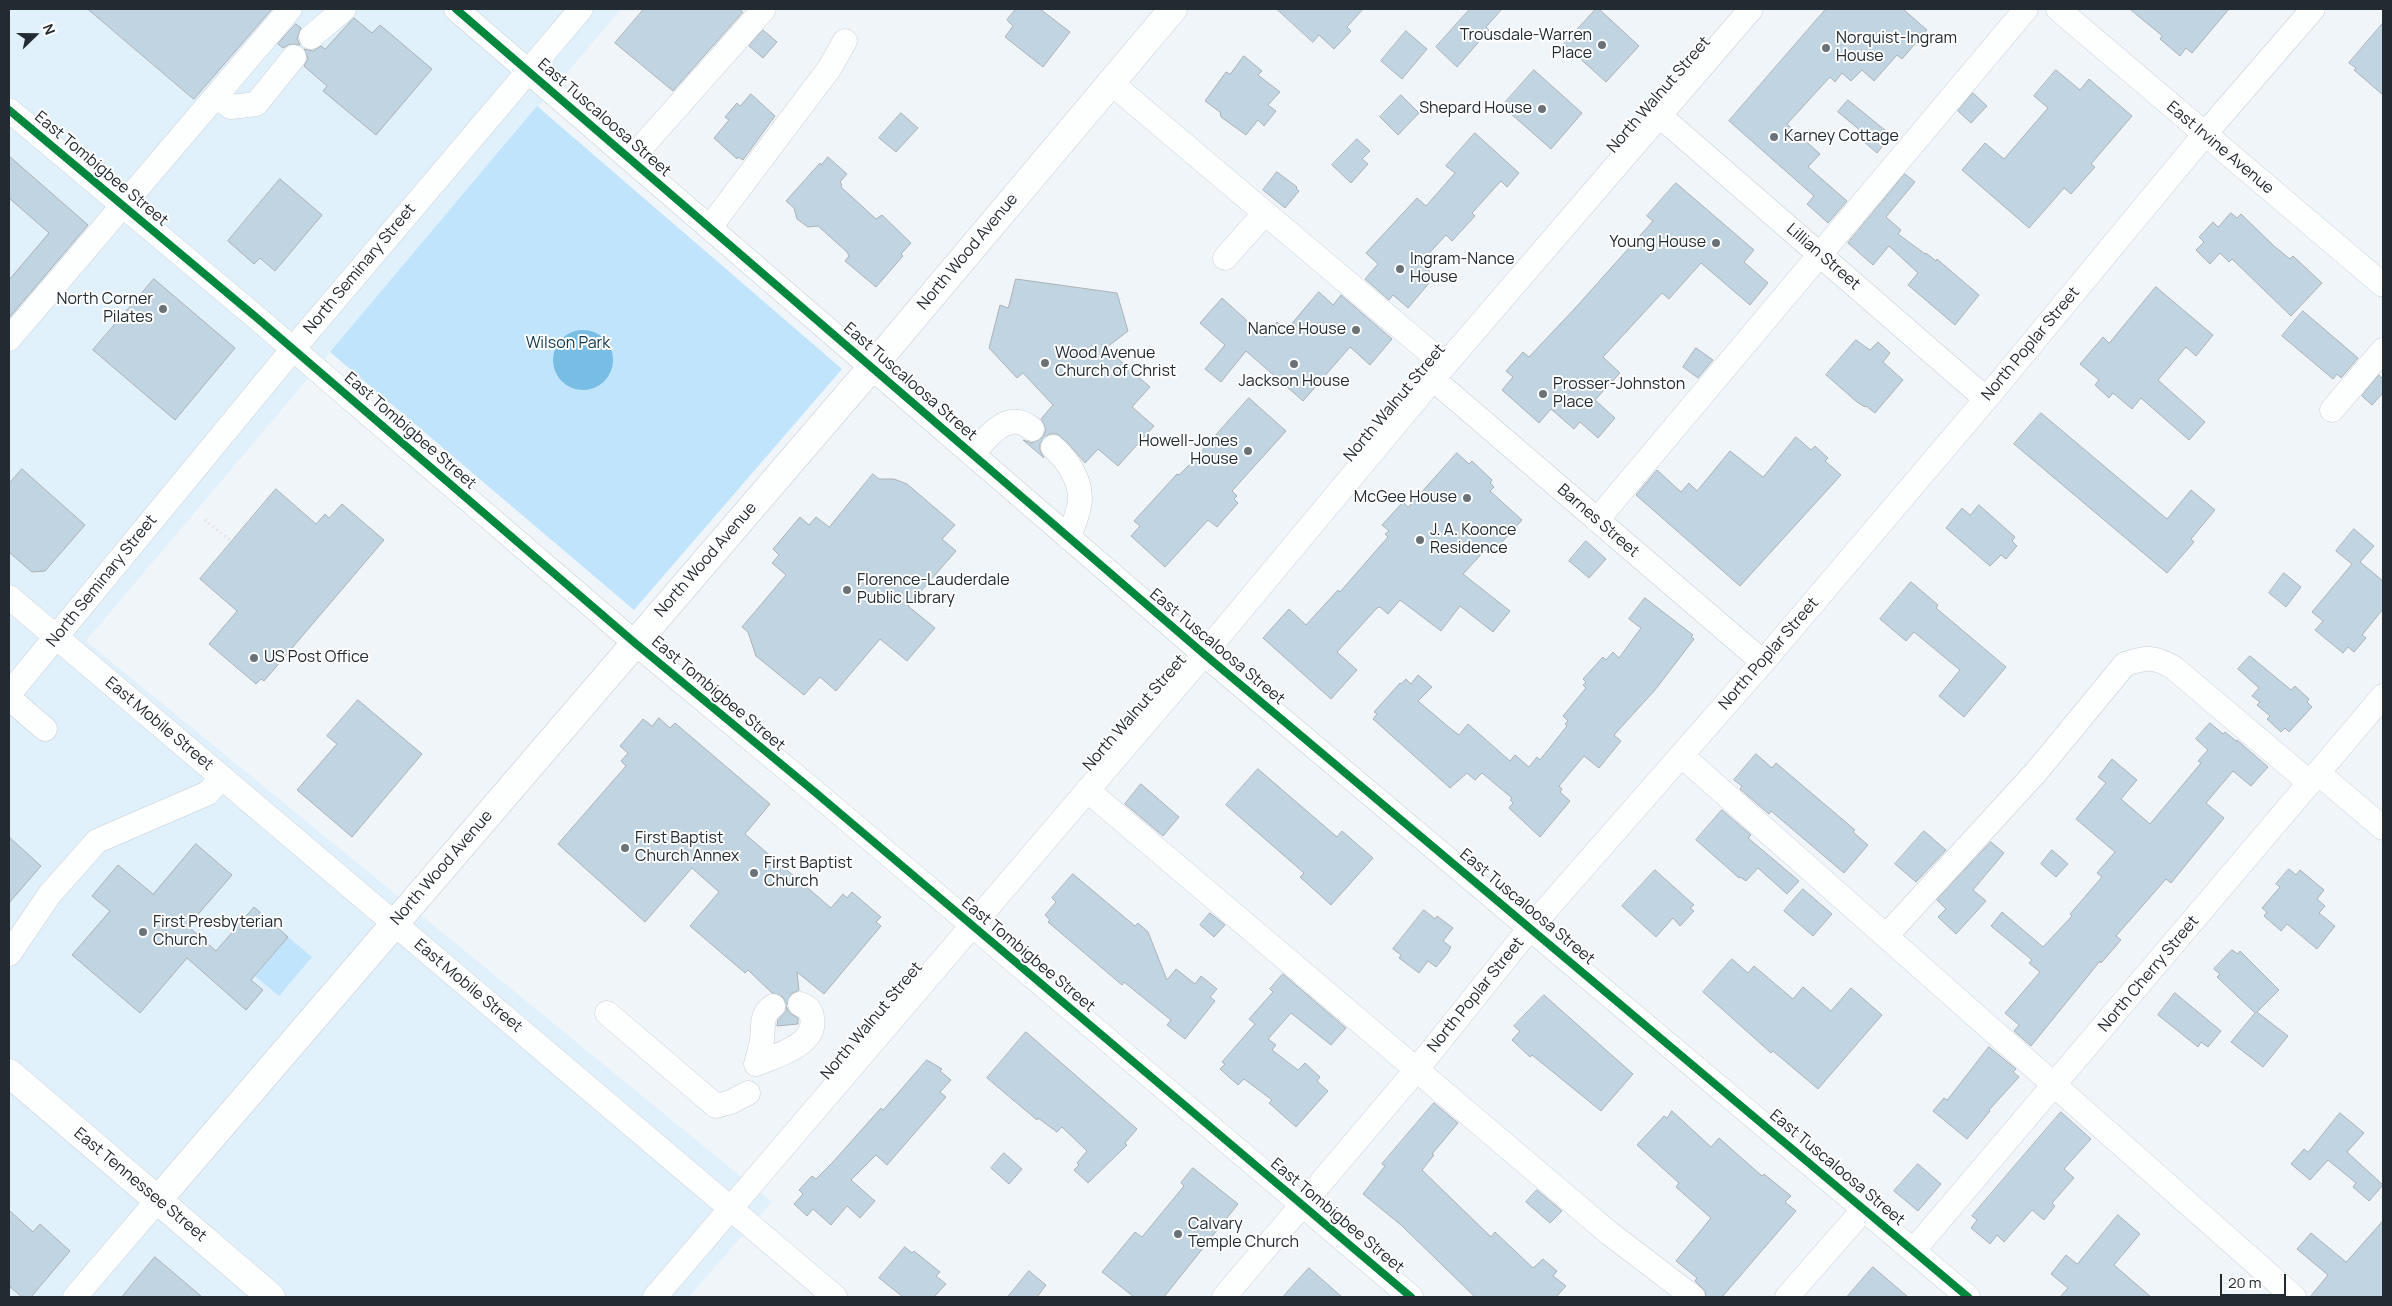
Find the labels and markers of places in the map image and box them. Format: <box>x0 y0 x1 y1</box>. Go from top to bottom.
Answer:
place label: Trousdale-Warren Place <box>1460 26 1592 64</box>
place label: Norquist-Ingram House <box>1836 29 1957 67</box>
marker: Trousdale-Warren Place <box>1596 39 1608 51</box>
marker: Norquist-Ingram House <box>1820 42 1832 54</box>
place label: Shepard House <box>1419 99 1532 119</box>
marker: Shepard House <box>1536 103 1548 115</box>
place label: Karney Cottage <box>1784 127 1899 147</box>
marker: Karney Cottage <box>1768 131 1780 143</box>
place label: Young House <box>1610 233 1706 253</box>
marker: Young House <box>1710 237 1722 249</box>
place label: Ingram-Nance House <box>1410 250 1515 288</box>
marker: Ingram-Nance House <box>1394 263 1406 275</box>
place label: North Corner Pilates <box>56 290 153 328</box>
marker: North Corner Pilates <box>157 303 169 315</box>
place label: Nance House <box>1248 320 1346 340</box>
marker: Nance House <box>1350 324 1362 336</box>
place label: Wood Avenue Church of Christ <box>1055 344 1176 382</box>
marker: Wood Avenue Church of Christ <box>1039 357 1051 369</box>
marker: Jackson House <box>1288 358 1300 370</box>
place label: Jackson House <box>1238 372 1350 392</box>
place label: Prosser-Johnston Place <box>1553 375 1685 413</box>
marker: Prosser-Johnston Place <box>1537 388 1549 400</box>
place label: Howell-Jones House <box>1139 432 1238 470</box>
marker: Howell-Jones House <box>1242 445 1254 457</box>
place label: McGee House <box>1354 488 1457 508</box>
marker: McGee House <box>1461 492 1473 504</box>
place label: J. A. Koonce Residence <box>1430 521 1516 559</box>
marker: J. A. Koonce Residence <box>1414 534 1426 546</box>
place label: Florence-Lauderdale Public Library <box>857 571 1010 609</box>
marker: Florence-Lauderdale Public Library <box>841 584 853 596</box>
place label: US Post Office <box>264 648 369 668</box>
marker: US Post Office <box>248 652 260 664</box>
place label: First Baptist Church Annex <box>635 829 739 867</box>
marker: First Baptist Church Annex <box>619 842 631 854</box>
place label: First Baptist Church <box>764 854 852 892</box>
marker: First Baptist Church <box>748 867 760 879</box>
place label: First Presbyterian Church <box>153 913 283 951</box>
marker: First Presbyterian Church <box>137 926 149 938</box>
place label: Calvary Temple Church <box>1188 1215 1299 1253</box>
marker: Calvary Temple Church <box>1172 1228 1184 1240</box>

